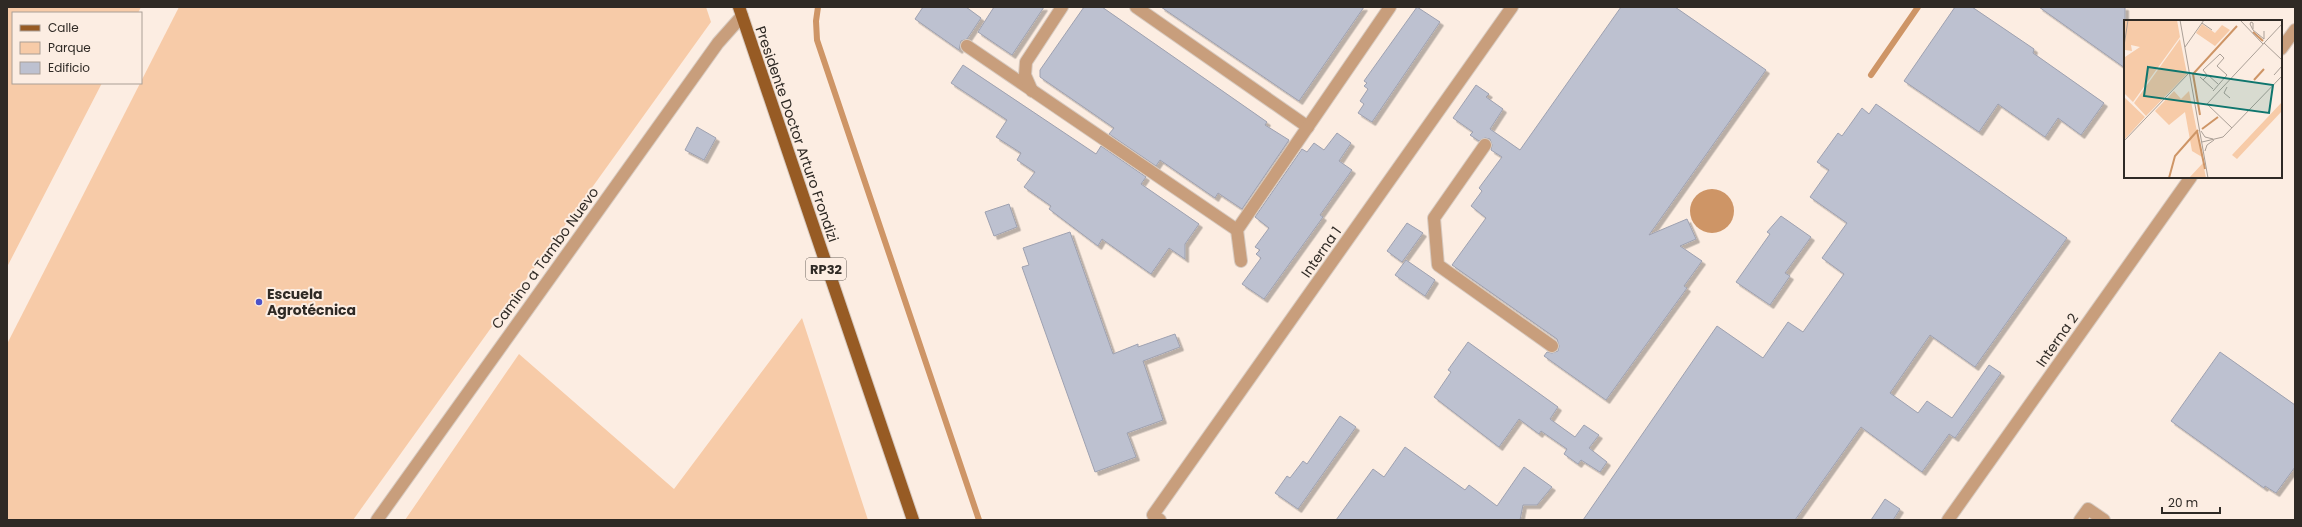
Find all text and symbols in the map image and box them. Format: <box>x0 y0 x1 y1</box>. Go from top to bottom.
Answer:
legend <box>12 12 142 84</box>
text: Calle <box>48 19 79 36</box>
inset map <box>2124 20 2282 178</box>
street label: Presidente Doctor Arturo Frondizi <box>751 23 843 245</box>
text: Parque <box>48 39 91 56</box>
text: Edificio <box>48 59 90 76</box>
street label: Camino a Tambo Nuevo <box>487 183 603 333</box>
street label: Interna 1 <box>1296 222 1346 282</box>
road number: RP32 <box>806 258 846 280</box>
place label: Escuela Agrotécnica <box>267 284 356 320</box>
marker: Escuela Agrotécnica <box>254 297 264 307</box>
street label: Interna 2 <box>2031 309 2083 371</box>
scale bar <box>2162 489 2220 515</box>
text: 20 m <box>2168 494 2198 511</box>

